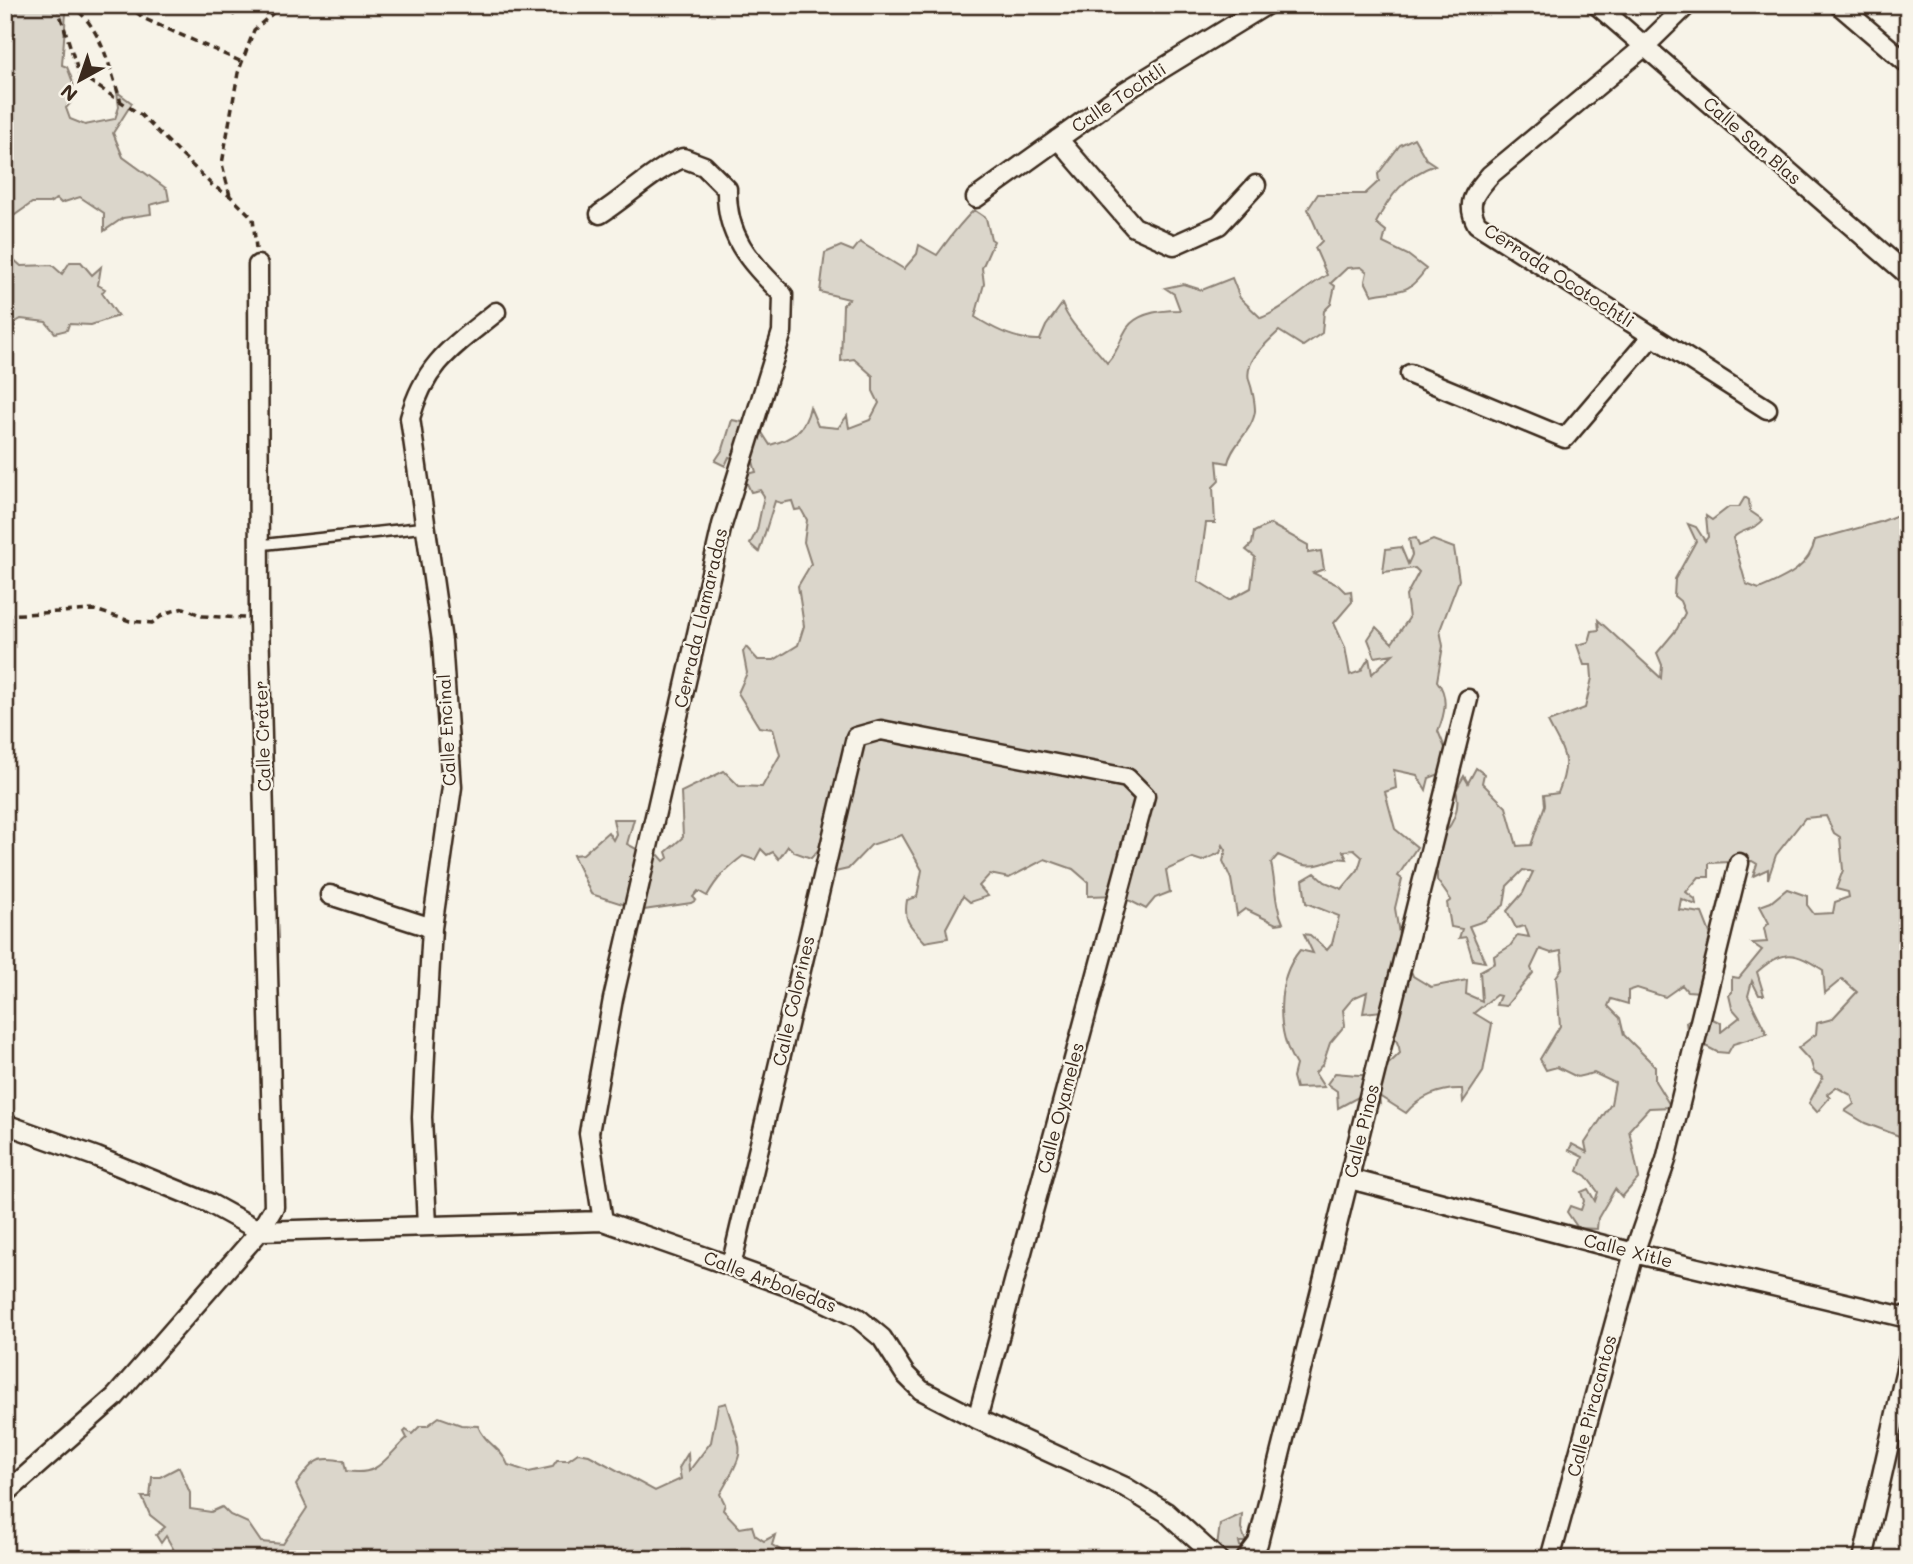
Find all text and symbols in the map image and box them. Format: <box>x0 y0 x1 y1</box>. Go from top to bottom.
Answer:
north arrow <box>46 46 116 116</box>
street label: Calle Tochtli <box>1066 57 1170 138</box>
text: N <box>55 79 82 108</box>
street label: Calle San Blas <box>1698 91 1807 190</box>
street label: Cerrada Ocotochtli <box>1480 218 1639 333</box>
street label: Cerrada Llamaradas <box>668 525 732 710</box>
street label: Calle Encinal <box>431 673 461 787</box>
street label: Calle Cráter <box>248 680 276 792</box>
street label: Calle Colorines <box>766 933 820 1068</box>
street label: Calle Oyameles <box>1031 1040 1089 1176</box>
street label: Calle Pinos <box>1338 1081 1384 1180</box>
street label: Calle Xitle <box>1581 1227 1675 1273</box>
street label: Calle Arboledas <box>700 1245 840 1317</box>
street label: Calle Piracantos <box>1561 1332 1622 1479</box>

